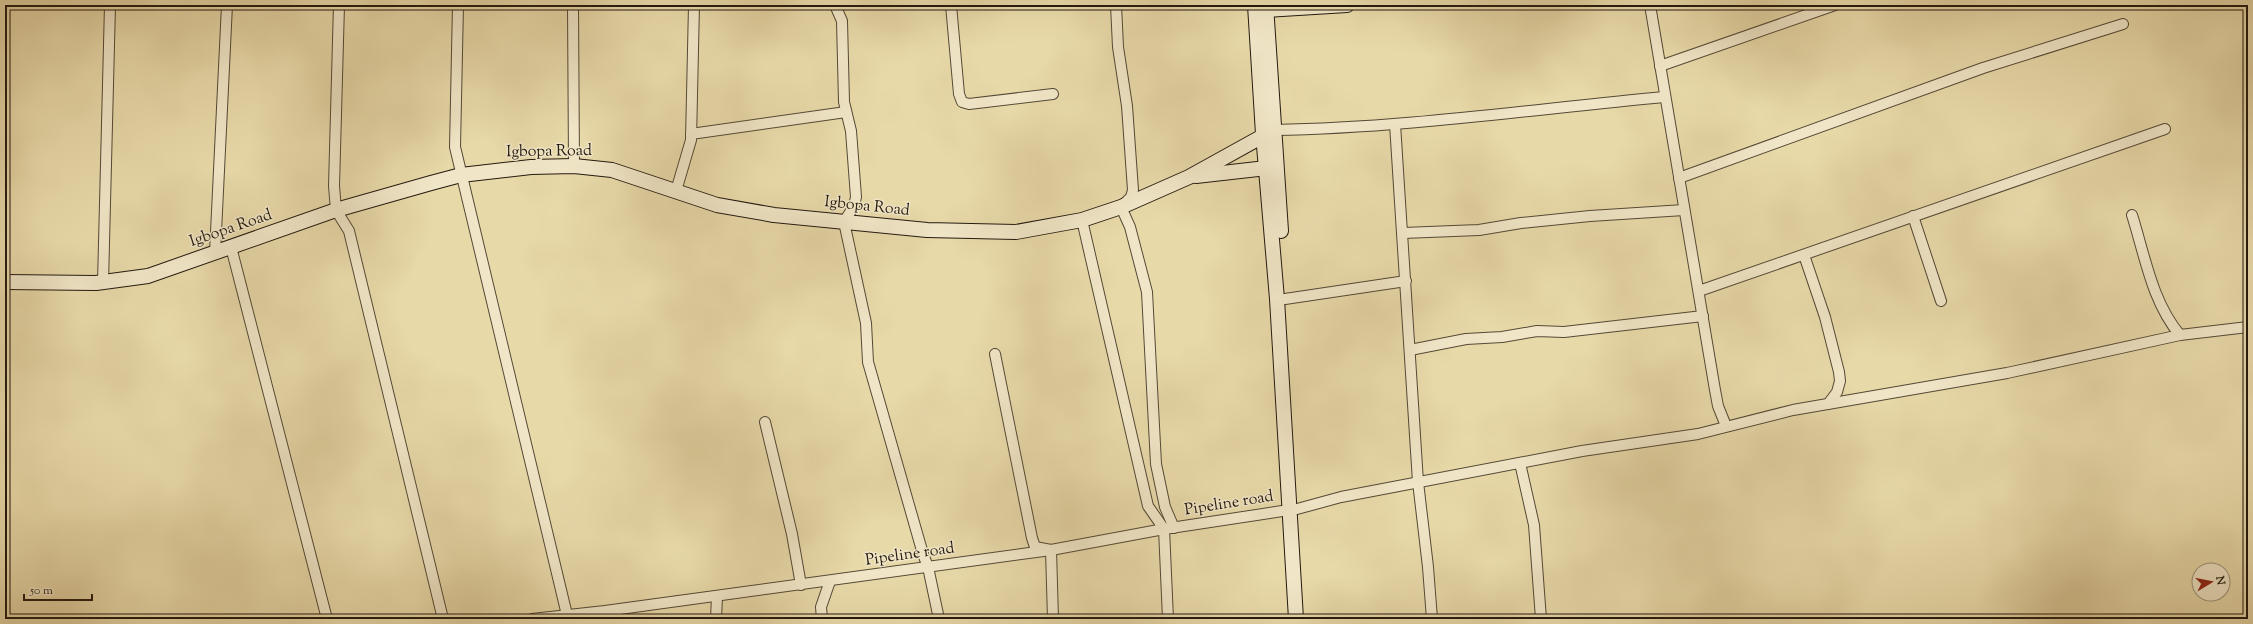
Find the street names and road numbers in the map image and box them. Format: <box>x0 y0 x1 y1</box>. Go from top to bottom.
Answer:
street label: Igbopa Road <box>506 140 592 164</box>
street label: Igbopa Road <box>823 191 911 223</box>
street label: Igbopa Road <box>187 204 275 254</box>
street label: Pipeline road <box>1183 486 1275 522</box>
street label: Pipeline road <box>864 537 956 573</box>

